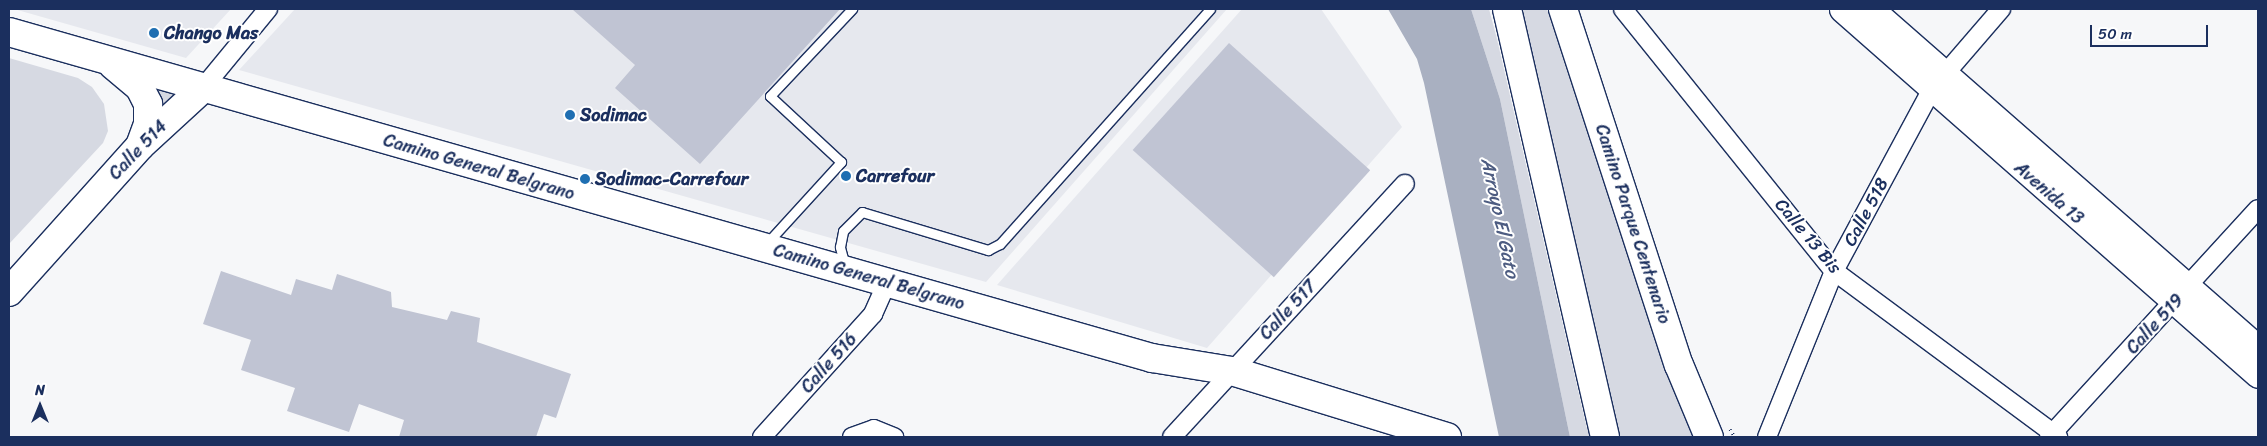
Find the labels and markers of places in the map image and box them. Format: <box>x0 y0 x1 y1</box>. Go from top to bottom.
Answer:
place label: Chango Mas <box>164 22 258 44</box>
marker: Chango Mas <box>148 27 160 39</box>
place label: Sodimac <box>580 104 647 126</box>
marker: Sodimac <box>564 109 576 121</box>
place label: Carrefour <box>856 165 934 187</box>
place label: Sodimac-Carrefour <box>595 168 748 190</box>
marker: Carrefour <box>840 170 852 182</box>
marker: Sodimac-Carrefour <box>579 173 591 185</box>

